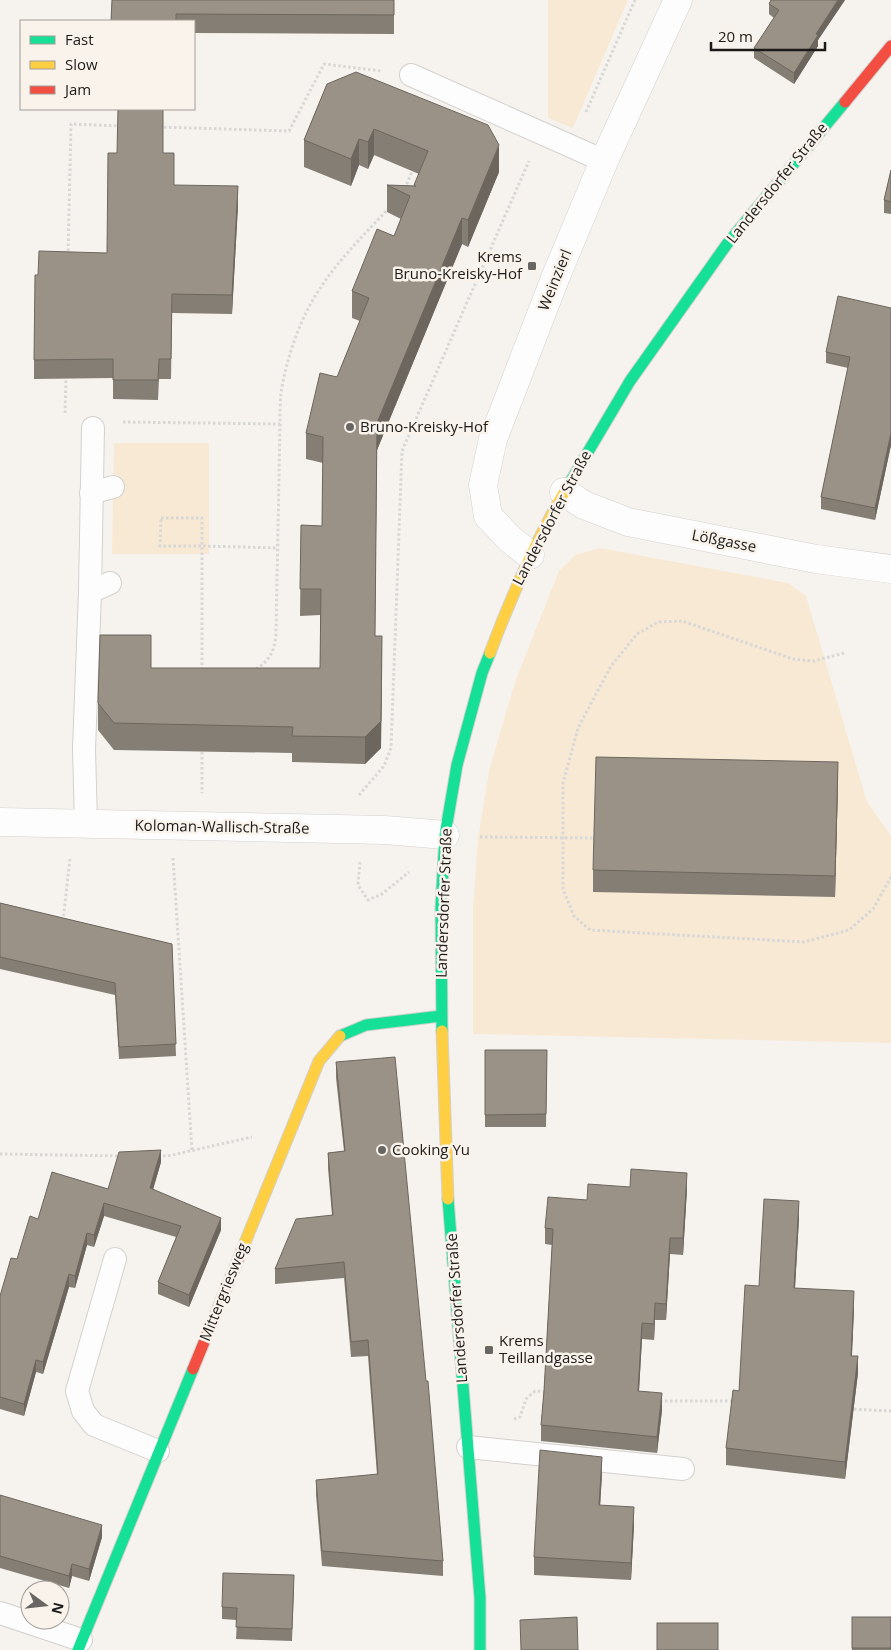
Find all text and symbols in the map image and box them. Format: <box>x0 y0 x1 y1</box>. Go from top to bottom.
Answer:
legend <box>20 20 195 110</box>
scale bar <box>711 20 825 52</box>
text: 20 m <box>718 26 753 46</box>
text: Fast <box>65 29 94 49</box>
text: Slow <box>65 54 98 74</box>
text: Jam <box>63 79 91 99</box>
street label: Landersdorfer Straße <box>721 118 831 247</box>
place label: Krems Bruno-Kreisky-Hof <box>394 246 523 283</box>
street label: Weinzierl <box>533 246 575 313</box>
marker: Krems Bruno-Kreisky-Hof <box>526 260 538 272</box>
place label: Bruno-Kreisky-Hof <box>360 416 489 436</box>
marker: Bruno-Kreisky-Hof <box>344 421 356 433</box>
street label: Landersdorfer Straße <box>507 447 595 588</box>
street label: Lößgasse <box>690 524 758 556</box>
street label: Koloman-Wallisch-Straße <box>134 814 310 838</box>
street label: Landersdorfer Straße <box>430 828 456 978</box>
place label: Cooking Yu <box>392 1139 470 1159</box>
marker: Cooking Yu <box>376 1144 388 1156</box>
street label: Landersdorfer Straße <box>441 1233 471 1384</box>
street label: Mittergriesweg <box>194 1239 252 1344</box>
place label: Krems Teillandgasse <box>499 1330 593 1367</box>
marker: Krems Teillandgasse <box>483 1344 495 1356</box>
north arrow <box>20 1580 70 1630</box>
text: N <box>47 1601 69 1616</box>

